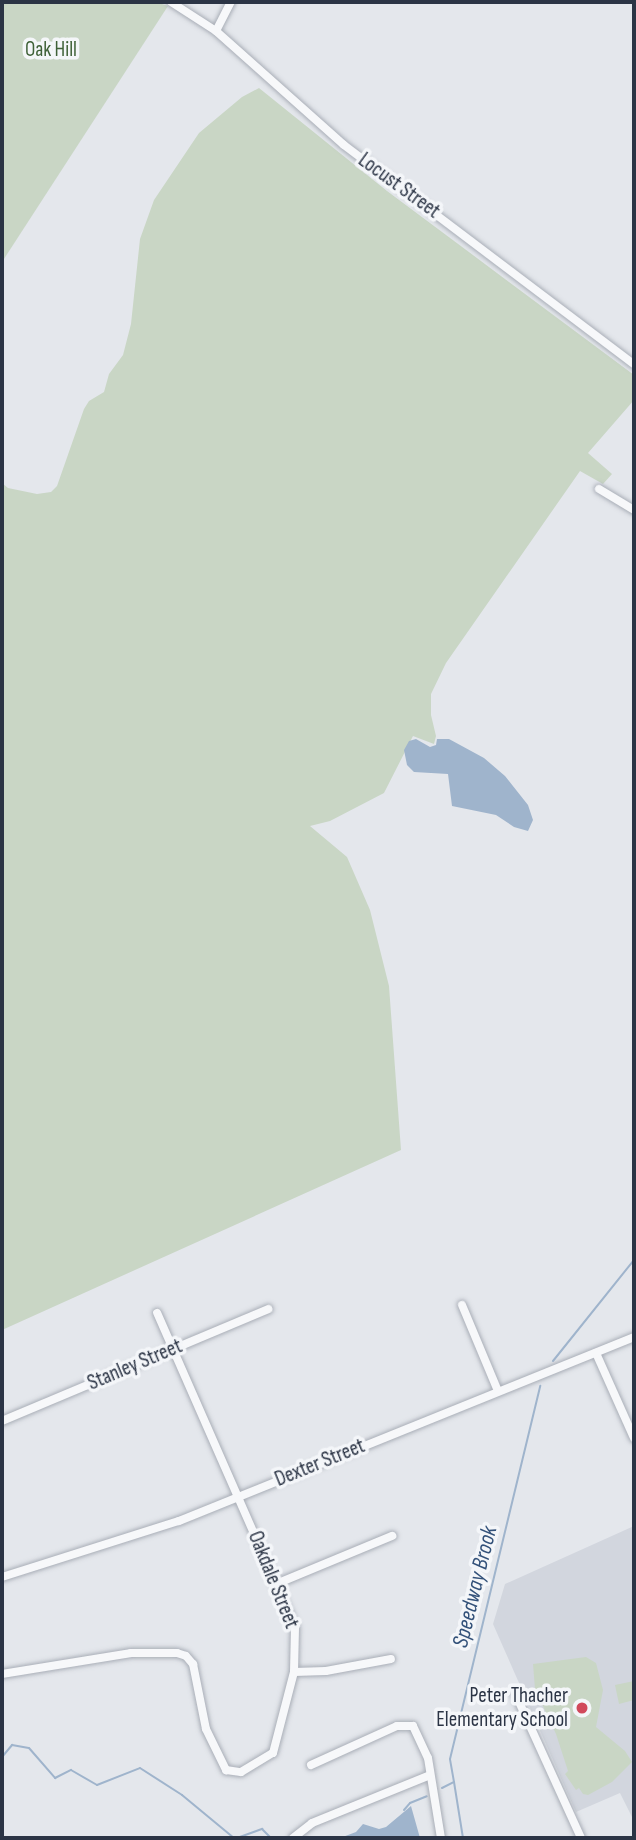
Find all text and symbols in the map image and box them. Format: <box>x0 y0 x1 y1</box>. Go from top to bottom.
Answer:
park label: Oak Hill <box>25 37 77 63</box>
street label: Locust Street <box>353 148 445 224</box>
street label: Stanley Street <box>84 1334 186 1396</box>
street label: Dexter Street <box>271 1434 369 1492</box>
water label: Speedway Brook <box>447 1524 503 1650</box>
street label: Oakdale Street <box>242 1528 304 1632</box>
place label: Peter Thacher Elementary School <box>436 1683 568 1733</box>
marker: Peter Thacher Elementary School <box>574 1700 590 1716</box>

